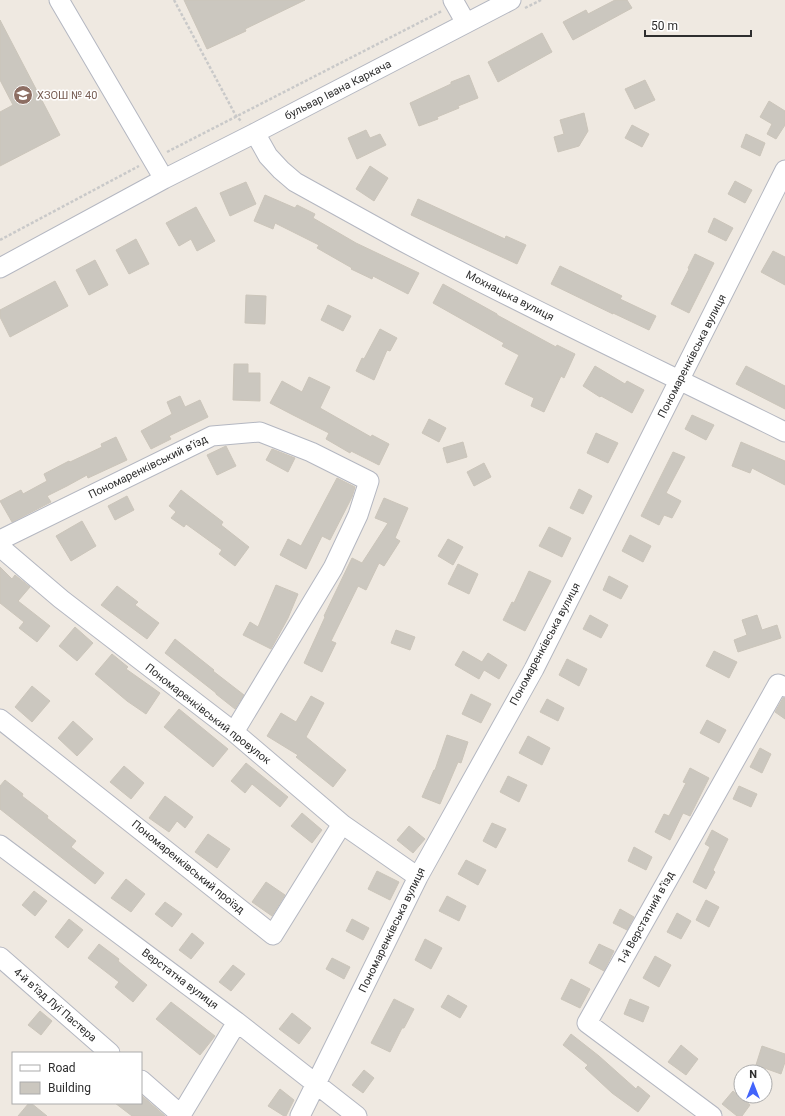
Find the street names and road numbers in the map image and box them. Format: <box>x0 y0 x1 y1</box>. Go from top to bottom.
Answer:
street label: бульвар Івана Каркача <box>282 57 394 123</box>
street label: Мохнацька вулиця <box>464 268 556 324</box>
street label: Пономаренківська вулиця <box>655 292 729 420</box>
street label: Пономаренківський в’їзд <box>86 432 210 501</box>
street label: Пономаренківська вулиця <box>507 580 583 708</box>
street label: Пономаренківський провулок <box>143 661 273 767</box>
street label: Пономаренківський проїзд <box>129 818 247 917</box>
street label: Пономаренківська вулиця <box>356 866 428 994</box>
street label: 1-й Верстатний в’їзд <box>615 869 677 967</box>
street label: Верстатна вулиця <box>139 946 221 1012</box>
street label: 4-й в’їзд Луї Пастера <box>11 966 99 1044</box>

